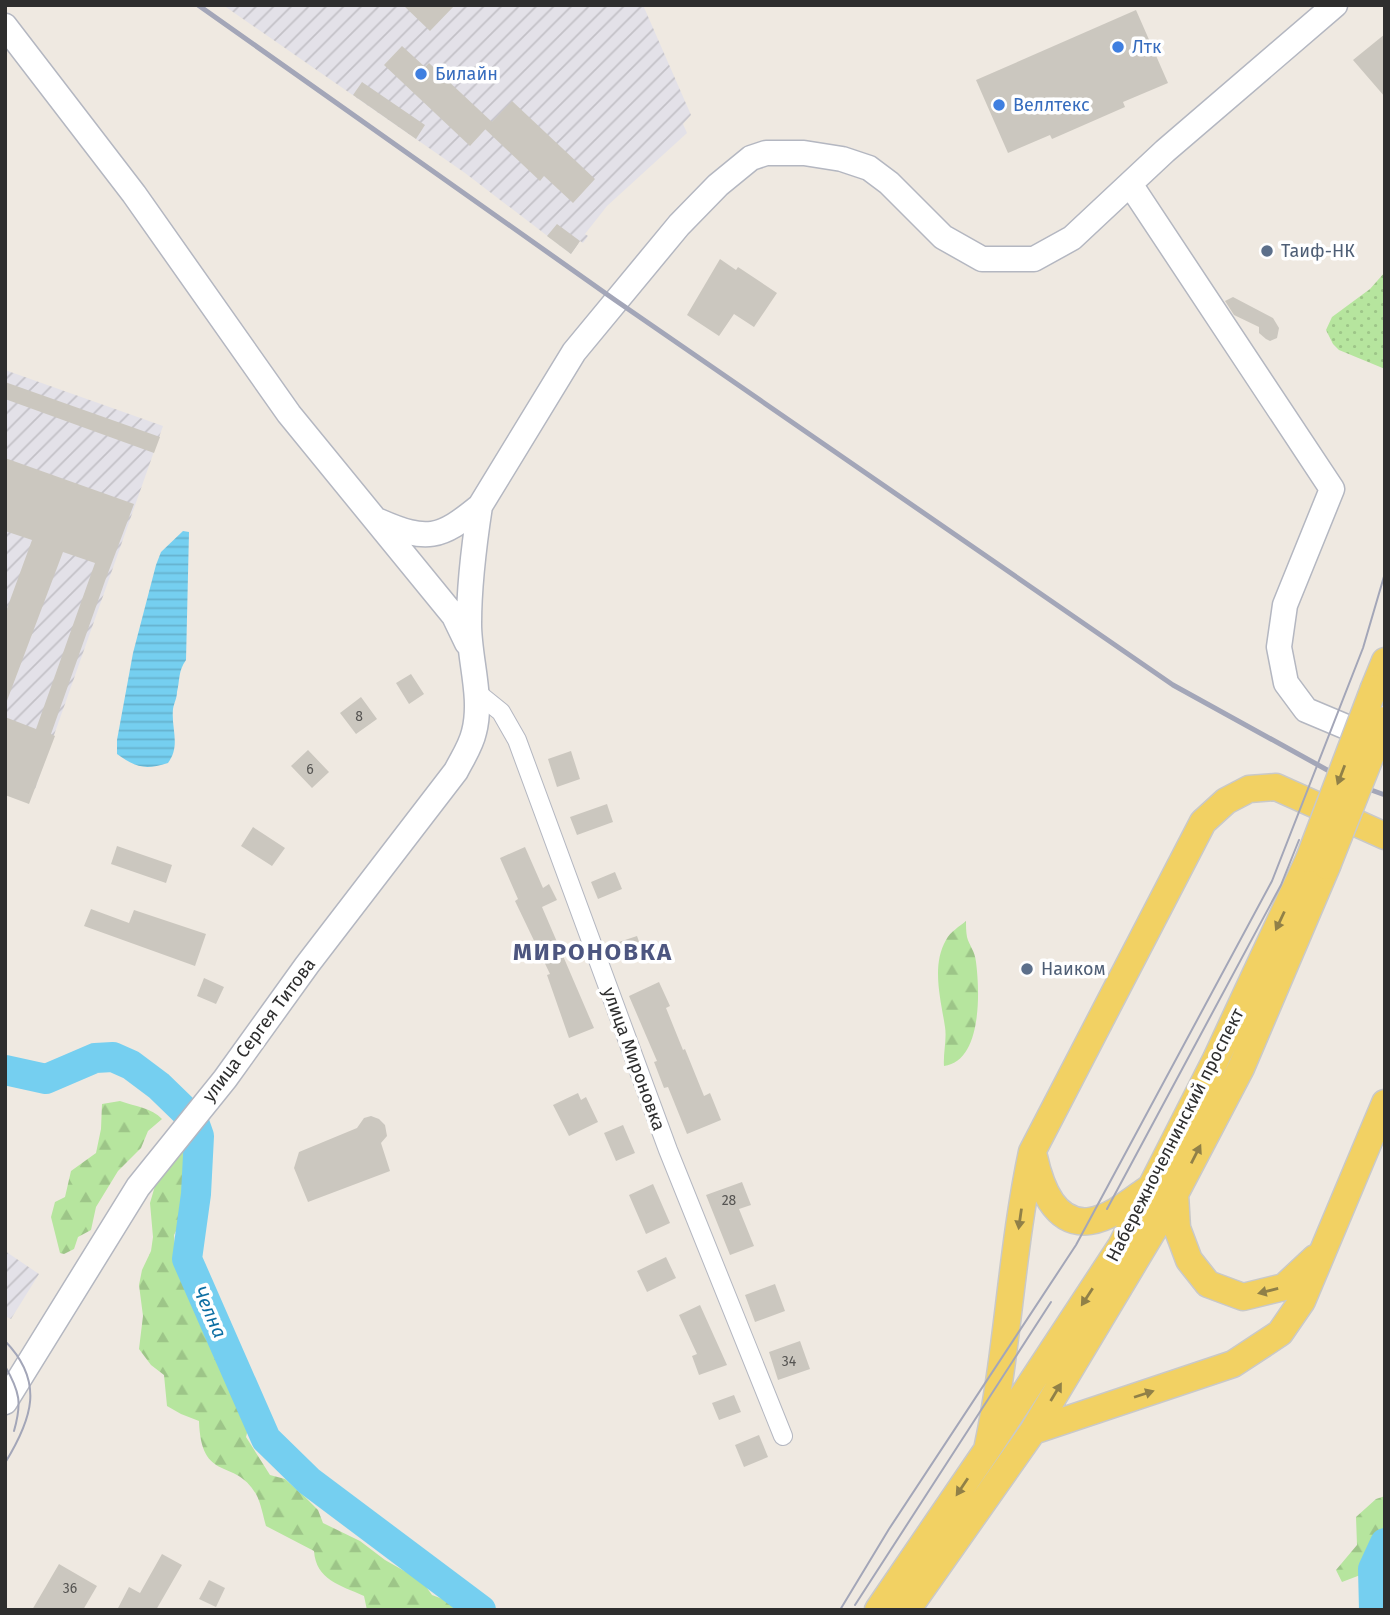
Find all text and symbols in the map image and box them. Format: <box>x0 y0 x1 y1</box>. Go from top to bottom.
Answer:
place label: Лтк <box>1132 36 1162 58</box>
marker: Лтк <box>1110 39 1126 55</box>
place label: Билайн <box>435 63 498 85</box>
marker: Билайн <box>413 66 429 82</box>
place label: Веллтекс <box>1013 94 1090 116</box>
marker: Веллтекс <box>991 97 1007 113</box>
place label: Таиф-НК <box>1281 240 1355 262</box>
marker: Таиф-НК <box>1259 243 1275 259</box>
house number: 8 <box>355 708 363 725</box>
house number: 6 <box>306 761 314 778</box>
one-way arrow <box>1335 764 1346 785</box>
one-way arrow <box>1274 911 1286 931</box>
district label: МИРОНОВКА <box>513 938 673 966</box>
street label: улица Сергея Титова <box>198 954 320 1106</box>
place label: Наиком <box>1041 958 1106 980</box>
marker: Наиком <box>1019 961 1035 977</box>
street label: улица Мироновка <box>598 984 670 1134</box>
street label: Набережночелнинский проспект <box>1101 1004 1249 1265</box>
one-way arrow <box>1191 1144 1202 1164</box>
house number: 28 <box>722 1192 737 1209</box>
one-way arrow <box>1014 1208 1025 1230</box>
water label: Челна <box>189 1283 231 1341</box>
one-way arrow <box>1256 1286 1278 1297</box>
one-way arrow <box>1081 1288 1094 1307</box>
house number: 34 <box>782 1353 797 1370</box>
one-way arrow <box>1050 1383 1063 1402</box>
one-way arrow <box>1134 1388 1155 1399</box>
one-way arrow <box>955 1478 969 1496</box>
house number: 36 <box>63 1580 77 1597</box>

